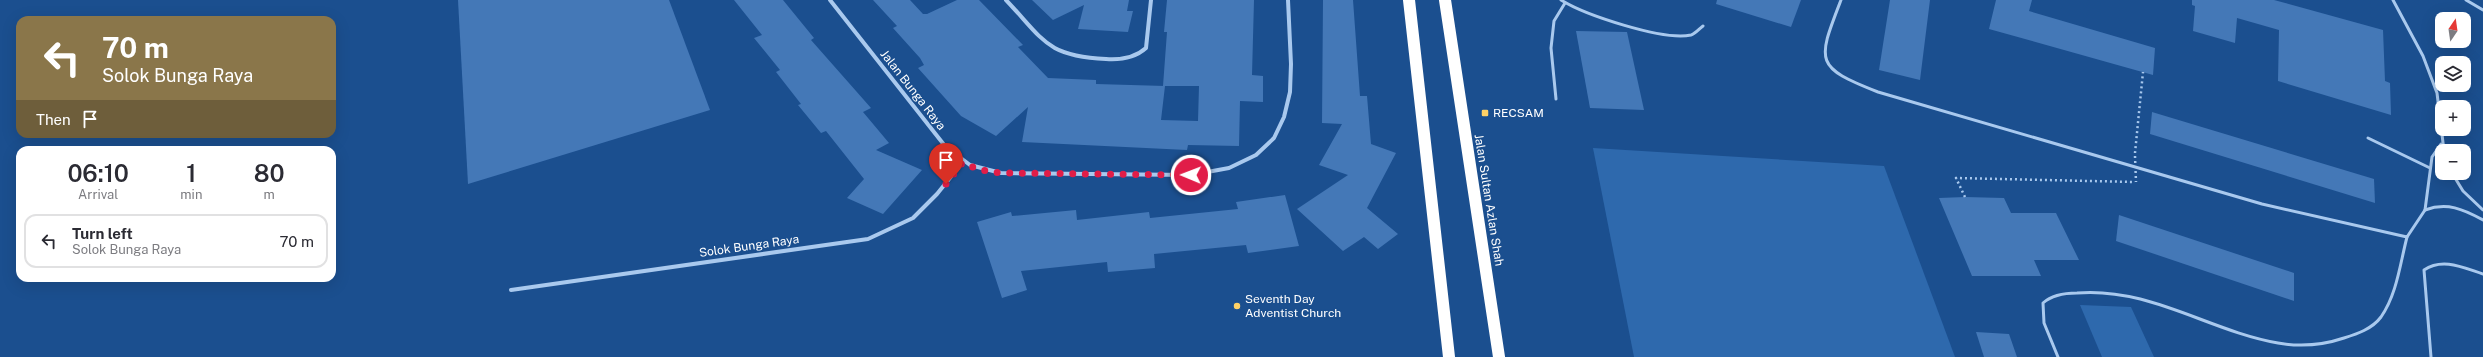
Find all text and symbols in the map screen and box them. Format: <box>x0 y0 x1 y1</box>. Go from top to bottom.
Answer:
north arrow <box>2435 12 2471 48</box>
map controls <box>2435 12 2471 180</box>
text: 70 m <box>102 31 169 64</box>
icon: left <box>36 32 88 84</box>
street label: Jalan Bunga Raya <box>877 47 949 133</box>
button: layers <box>2435 56 2471 92</box>
text: Solok Bunga Raya <box>102 65 253 86</box>
button: + <box>2435 100 2471 136</box>
place label: RECSAM <box>1493 106 1544 120</box>
icon: arrive <box>79 108 101 130</box>
marker: RECSAM <box>1480 108 1490 118</box>
text: Then <box>36 111 71 128</box>
street label: Jalan Sultan Azlan Shah <box>1472 133 1506 267</box>
pin <box>929 143 963 184</box>
button: − <box>2435 144 2471 180</box>
icon: arrive <box>935 149 957 171</box>
position arrow <box>1170 154 1212 196</box>
text: 06:10 <box>67 159 129 187</box>
text: 1 <box>186 159 196 187</box>
text: 80 <box>254 159 285 187</box>
text: Arrival <box>78 187 118 202</box>
text: min <box>180 187 202 202</box>
text: m <box>264 187 275 202</box>
text: Turn left <box>72 225 133 242</box>
icon: left <box>38 230 60 252</box>
street label: Solok Bunga Raya <box>698 232 800 260</box>
text: 70 m <box>279 233 314 250</box>
text: Solok Bunga Raya <box>72 242 181 257</box>
place label: Seventh Day Adventist Church <box>1245 292 1341 320</box>
marker: Seventh Day Adventist Church <box>1232 301 1242 311</box>

